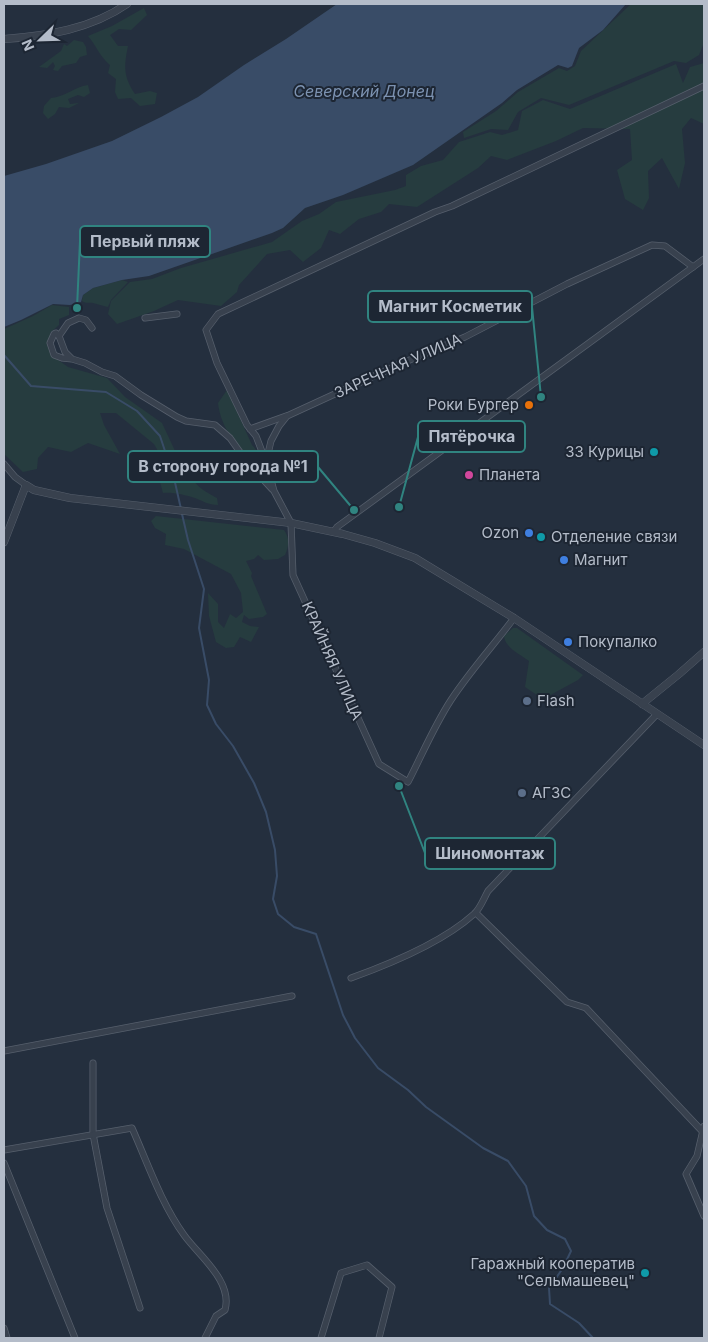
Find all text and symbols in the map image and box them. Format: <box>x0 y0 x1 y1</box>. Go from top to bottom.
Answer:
north arrow <box>15 15 65 65</box>
text: N <box>18 37 37 54</box>
water label: Северский Донец <box>293 81 435 101</box>
callout: Первый пляж <box>80 226 210 257</box>
text: Первый пляж <box>90 231 200 251</box>
callout: Магнит Косметик <box>368 291 532 322</box>
text: Магнит Косметик <box>378 296 522 316</box>
street label: ЗАРЕЧНАЯ УЛИЦА <box>331 329 464 402</box>
place label: Роки Бургер <box>428 395 519 414</box>
marker: Роки Бургер <box>523 399 535 411</box>
callout: Пятёрочка <box>418 421 525 452</box>
text: Пятёрочка <box>429 426 515 446</box>
place label: 33 Курицы <box>565 442 644 461</box>
marker: 33 Курицы <box>648 446 660 458</box>
callout: В сторону города №1 <box>128 451 318 482</box>
text: В сторону города №1 <box>138 456 308 476</box>
place label: Планета <box>479 465 540 484</box>
marker: Планета <box>463 469 475 481</box>
place label: Ozon <box>482 523 519 542</box>
marker: Ozon <box>523 527 535 539</box>
place label: Отделение связи <box>551 527 677 546</box>
marker: Отделение связи <box>535 531 547 543</box>
place label: Магнит <box>574 550 627 569</box>
marker: Магнит <box>558 554 570 566</box>
street label: КРАЙНЯЯ УЛИЦА <box>298 598 367 723</box>
place label: Покупалко <box>578 632 657 651</box>
marker: Покупалко <box>562 636 574 648</box>
place label: Flash <box>537 691 575 710</box>
marker: Flash <box>521 695 533 707</box>
place label: АГЗС <box>532 783 571 802</box>
marker: АГЗС <box>516 787 528 799</box>
callout: Шиномонтаж <box>425 838 555 869</box>
text: Шиномонтаж <box>435 843 545 863</box>
place label: Гаражный кооператив "Сельмашевец" <box>470 1254 635 1290</box>
marker: Гаражный кооператив "Сельмашевец" <box>639 1267 651 1279</box>

